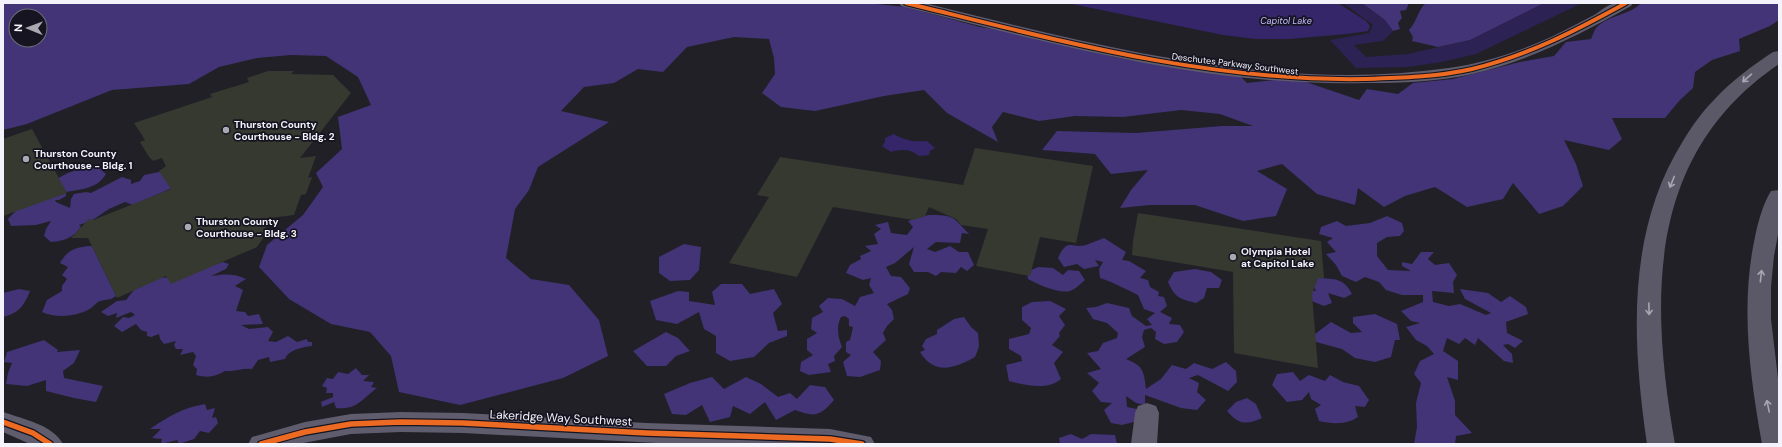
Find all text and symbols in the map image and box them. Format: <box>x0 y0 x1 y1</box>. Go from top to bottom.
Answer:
north arrow <box>8 8 48 48</box>
water label: Capitol Lake <box>1260 15 1312 27</box>
text: N <box>11 24 25 32</box>
street label: Deschutes Parkway Southwest <box>1171 50 1299 78</box>
one-way arrow <box>1742 74 1753 83</box>
place label: Thurston County Courthouse - Bldg. 2 <box>234 118 335 143</box>
marker: Thurston County Courthouse - Bldg. 2 <box>221 125 231 135</box>
place label: Thurston County Courthouse - Bldg. 1 <box>34 147 132 172</box>
marker: Thurston County Courthouse - Bldg. 1 <box>21 154 31 164</box>
one-way arrow <box>1667 176 1675 188</box>
place label: Thurston County Courthouse - Bldg. 3 <box>196 215 297 240</box>
marker: Thurston County Courthouse - Bldg. 3 <box>183 222 193 232</box>
place label: Olympia Hotel at Capitol Lake <box>1241 245 1314 270</box>
marker: Olympia Hotel at Capitol Lake <box>1228 252 1238 262</box>
one-way arrow <box>1757 270 1765 283</box>
one-way arrow <box>1645 302 1653 315</box>
one-way arrow <box>1764 400 1772 413</box>
street label: Lakeridge Way Southwest <box>489 406 633 430</box>

